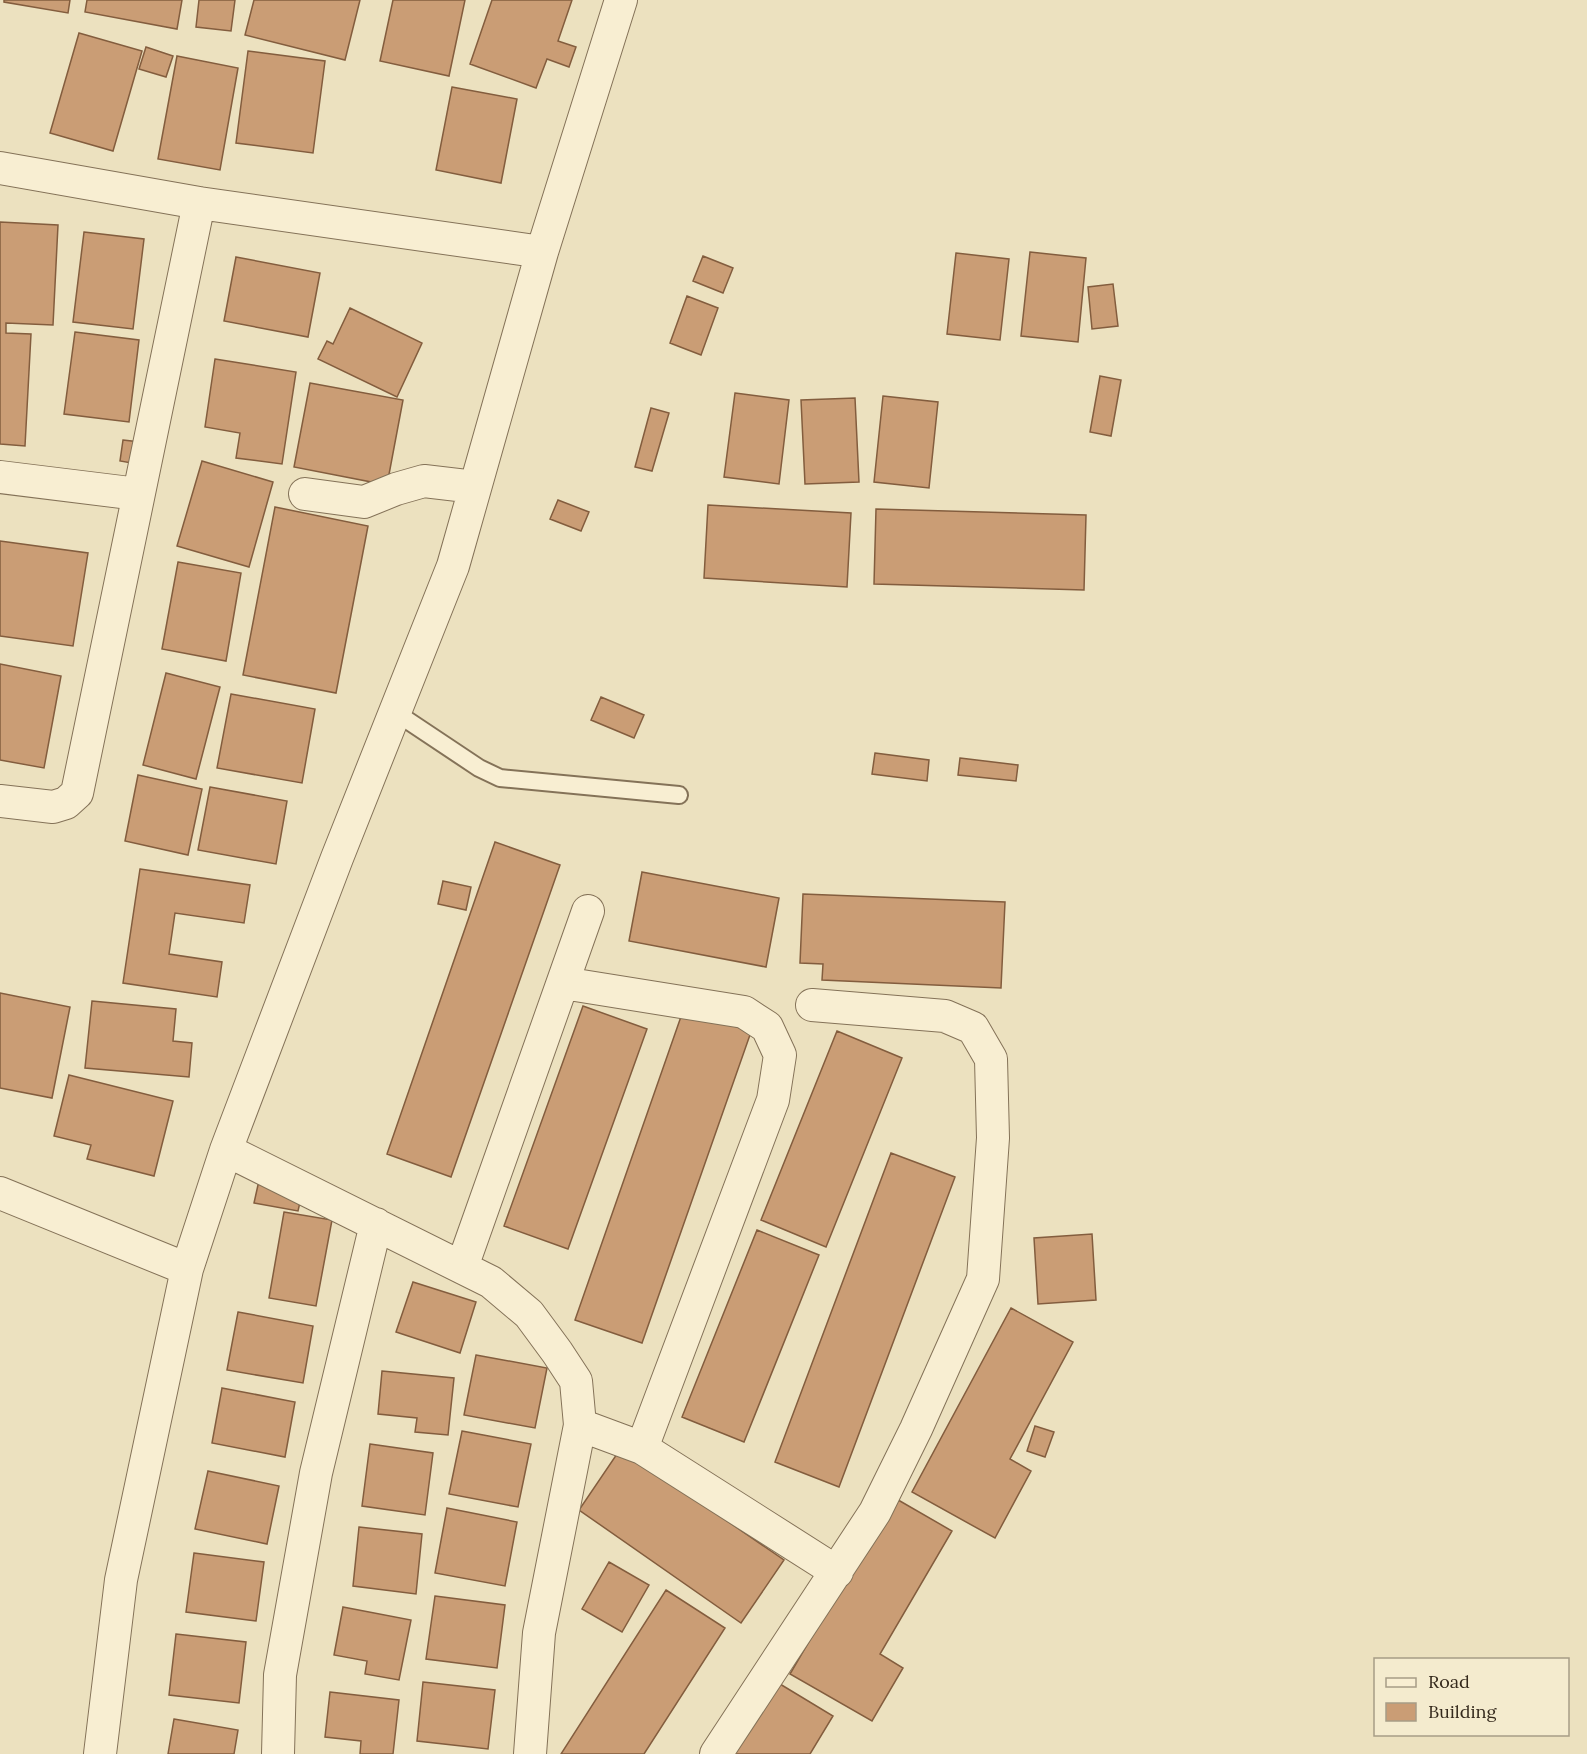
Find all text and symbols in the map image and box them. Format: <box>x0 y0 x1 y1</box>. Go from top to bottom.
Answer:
legend <box>1374 1658 1569 1736</box>
text: Road <box>1428 1670 1470 1693</box>
text: Building <box>1428 1700 1498 1723</box>

